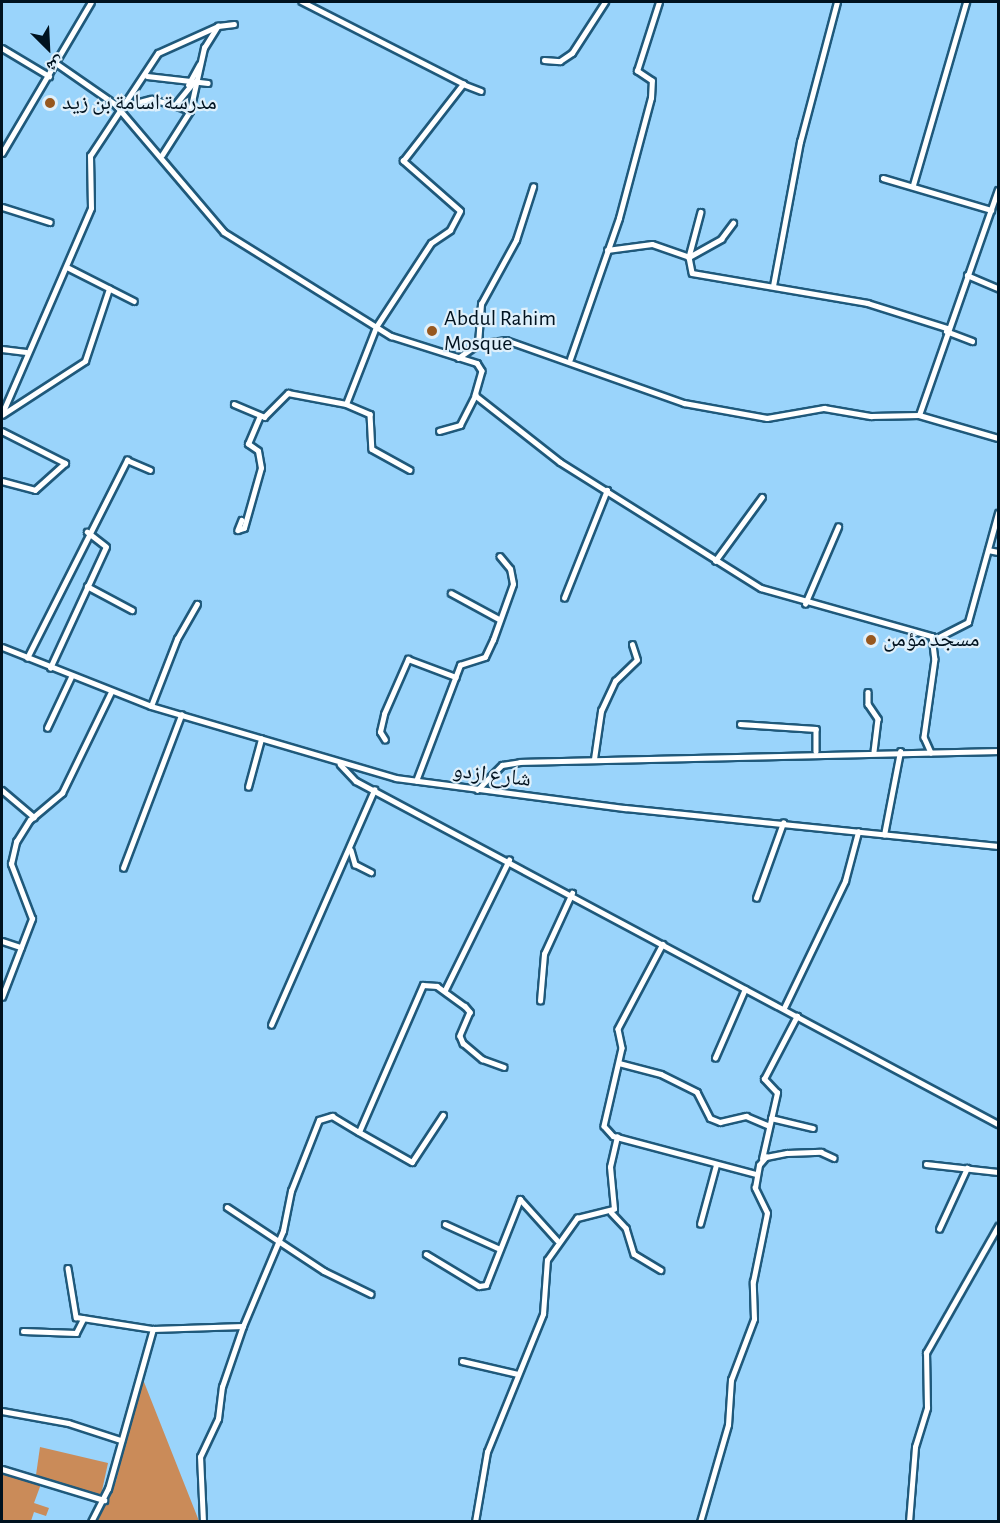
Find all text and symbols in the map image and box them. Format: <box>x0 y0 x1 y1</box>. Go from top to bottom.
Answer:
north arrow <box>18 18 78 78</box>
text: ش <box>44 54 66 75</box>
place label: مدرسة اسامة بن زيد <box>62 90 217 116</box>
marker: مدرسة اسامة بن زيد <box>43 96 57 110</box>
place label: Abdul Rahim Mosque <box>444 305 556 356</box>
marker: Abdul Rahim Mosque <box>425 324 439 338</box>
place label: مسجد مؤمن <box>883 627 980 653</box>
marker: مسجد مؤمن <box>864 633 878 647</box>
street label: شارع ازدو <box>451 757 533 793</box>

